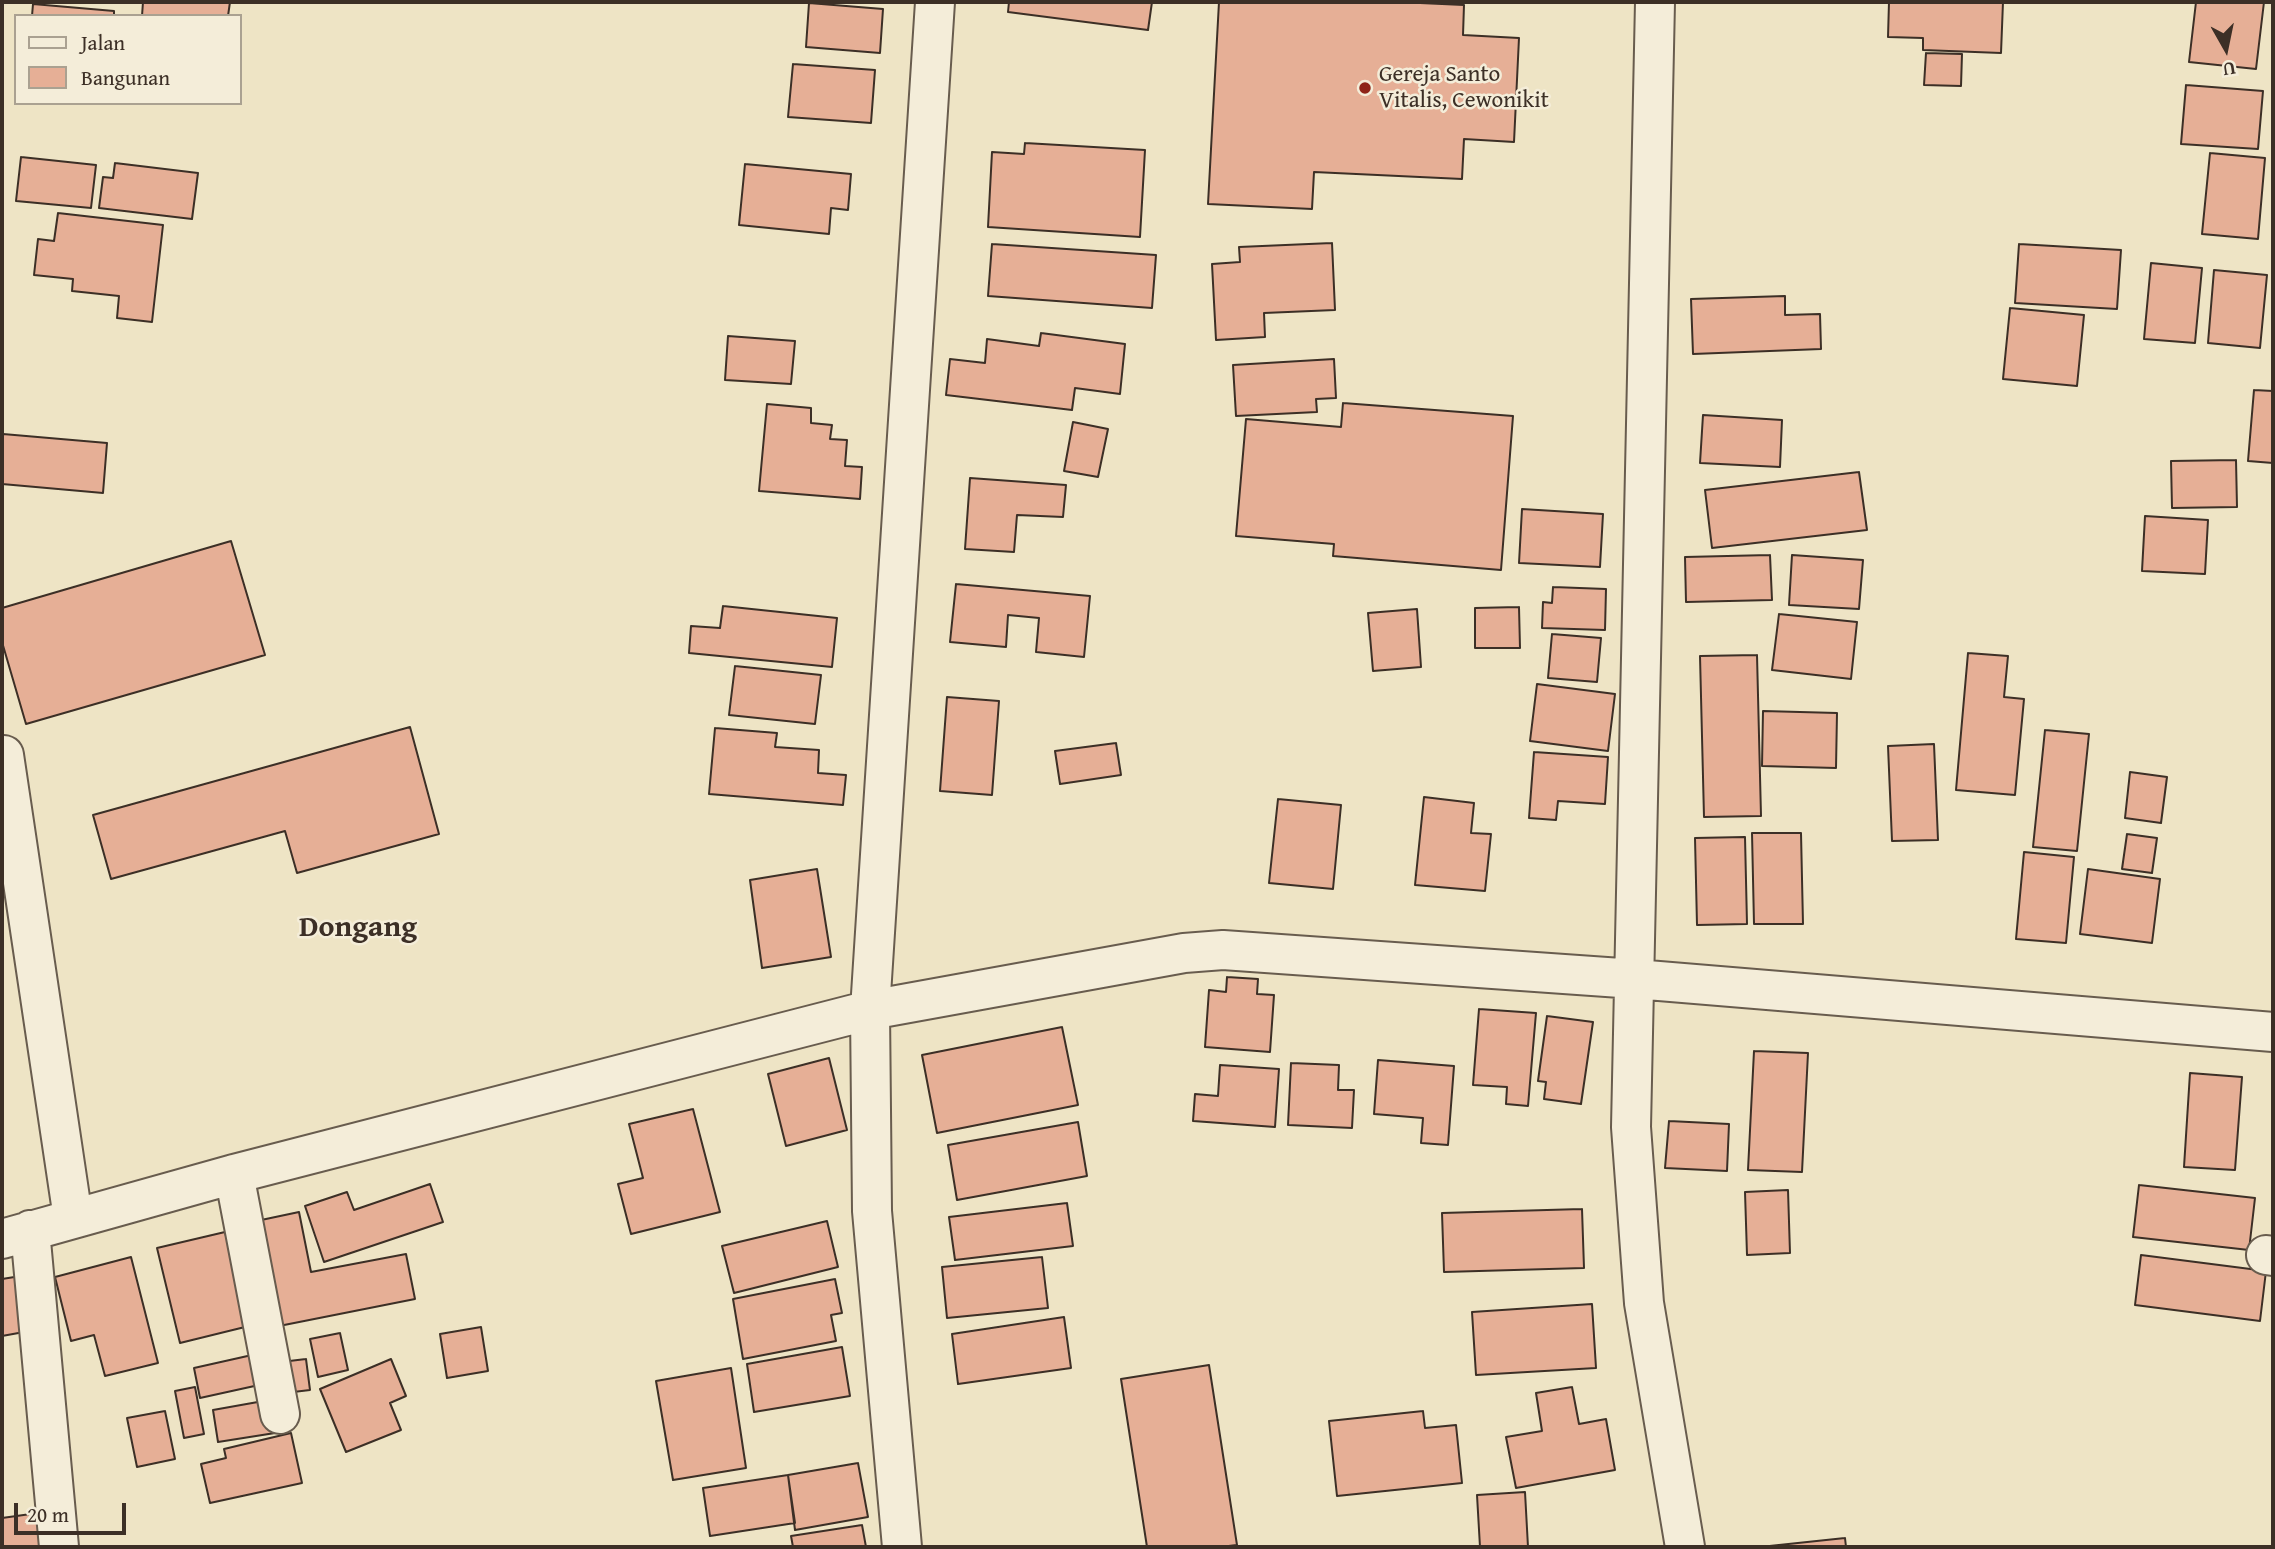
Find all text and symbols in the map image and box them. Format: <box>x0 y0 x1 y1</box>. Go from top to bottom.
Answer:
legend <box>14 14 242 105</box>
north arrow <box>2191 14 2261 84</box>
text: Jalan <box>81 27 125 58</box>
text: U <box>2221 55 2238 85</box>
place label: Gereja Santo Vitalis, Cewonikit <box>1379 61 1549 115</box>
text: Bangunan <box>81 62 170 93</box>
marker: Gereja Santo Vitalis, Cewonikit <box>1357 80 1373 96</box>
district label: Dongang <box>299 910 417 946</box>
scale bar <box>18 1490 130 1534</box>
text: 20 m <box>27 1499 69 1530</box>

